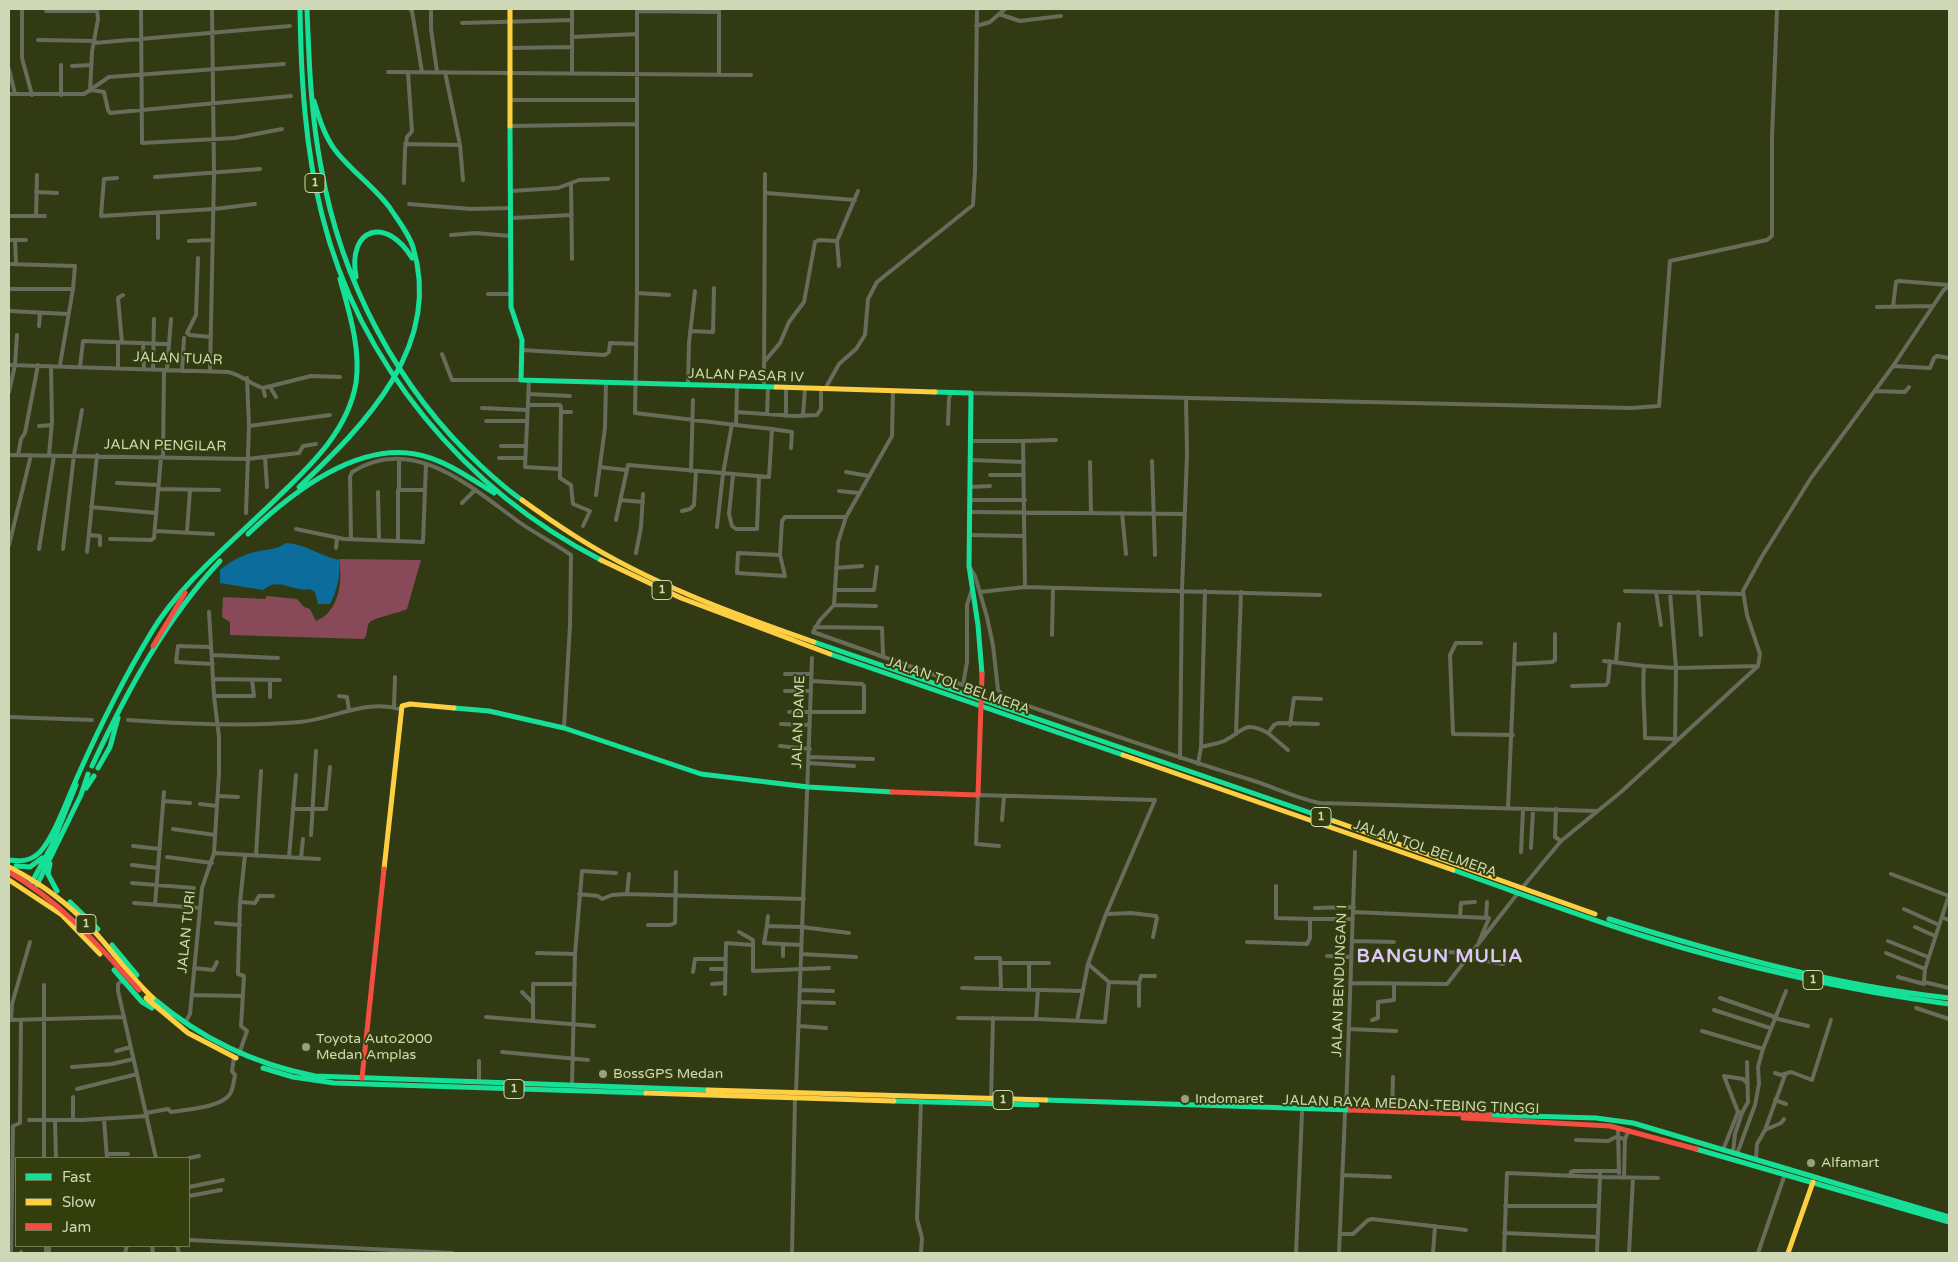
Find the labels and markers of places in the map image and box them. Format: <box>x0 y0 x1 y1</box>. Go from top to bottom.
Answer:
place label: Toyota Auto2000 Medan Amplas <box>316 1031 432 1064</box>
marker: Toyota Auto2000 Medan Amplas <box>300 1041 312 1053</box>
place label: BossGPS Medan <box>613 1066 723 1082</box>
marker: BossGPS Medan <box>597 1068 609 1080</box>
place label: Indomaret <box>1195 1091 1264 1107</box>
marker: Indomaret <box>1179 1093 1191 1105</box>
place label: Alfamart <box>1821 1155 1879 1171</box>
marker: Alfamart <box>1805 1157 1817 1169</box>

